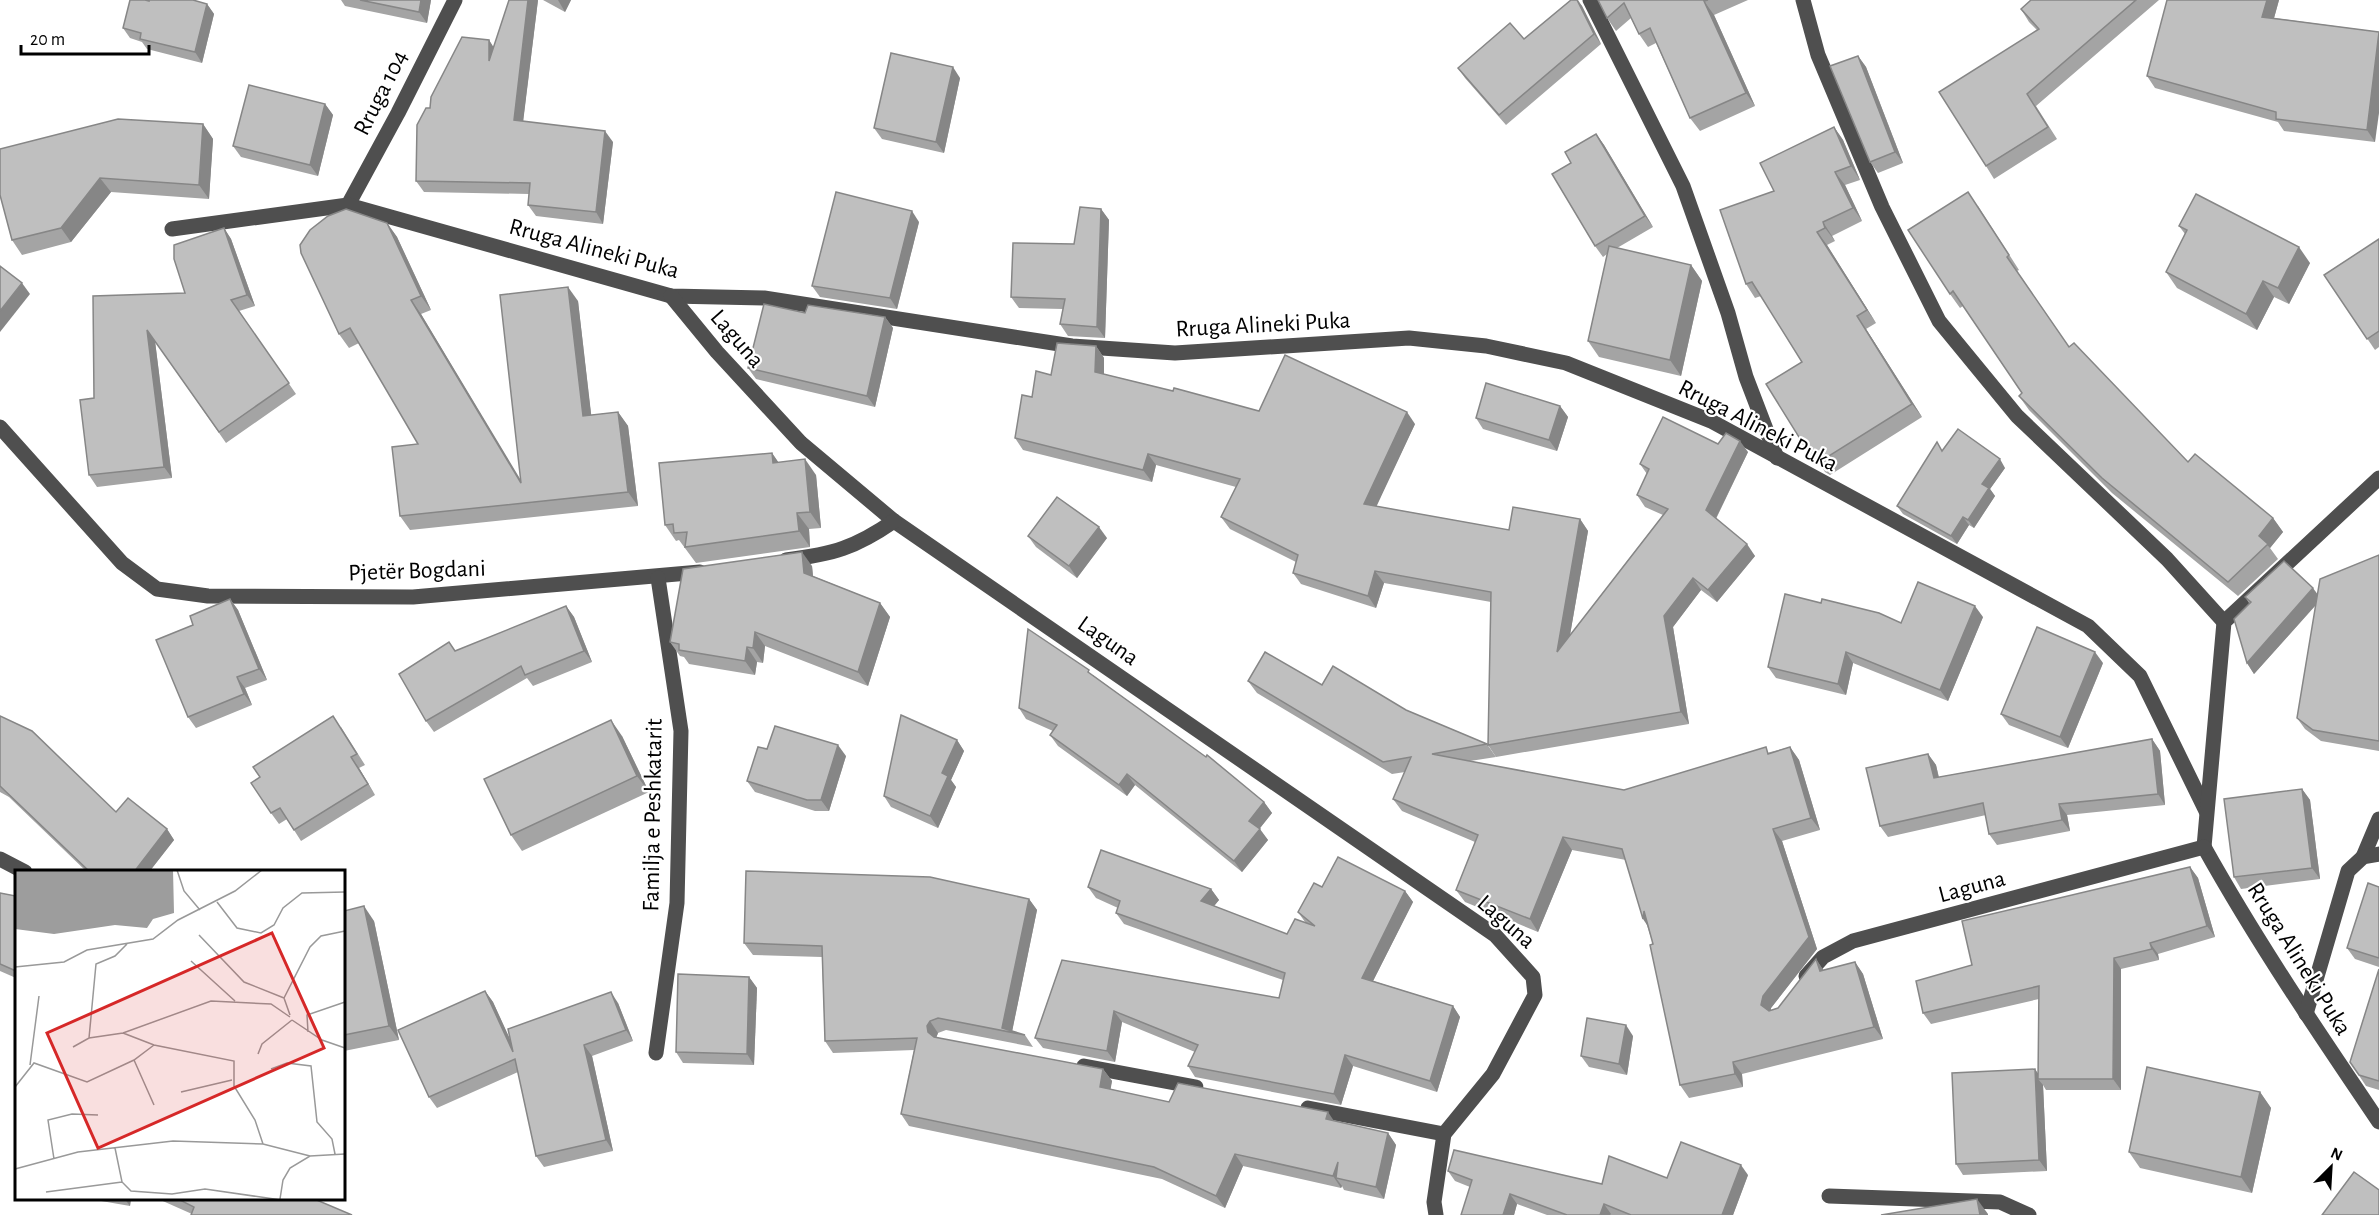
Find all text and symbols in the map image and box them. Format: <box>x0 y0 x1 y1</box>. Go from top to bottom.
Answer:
scale bar <box>21 18 148 56</box>
text: 20 m <box>30 31 65 49</box>
street label: Rruga 104 <box>349 47 413 139</box>
street label: Rruga Alineki Puka <box>506 215 682 283</box>
street label: Laguna <box>706 305 768 373</box>
street label: Rruga Alineki Puka <box>1175 308 1351 342</box>
street label: Rruga Alineki Puka <box>1675 376 1841 476</box>
street label: Pjetër Bogdani <box>348 557 486 585</box>
street label: Laguna <box>1073 612 1143 670</box>
street label: Familja e Peshkatarit <box>639 718 667 912</box>
street label: Laguna <box>1936 867 2008 907</box>
inset map <box>15 870 345 1200</box>
street label: Rruga Alineki Puka <box>2242 878 2356 1040</box>
street label: Laguna <box>1472 891 1540 953</box>
north arrow <box>2301 1137 2361 1197</box>
text: N <box>2328 1145 2345 1164</box>

